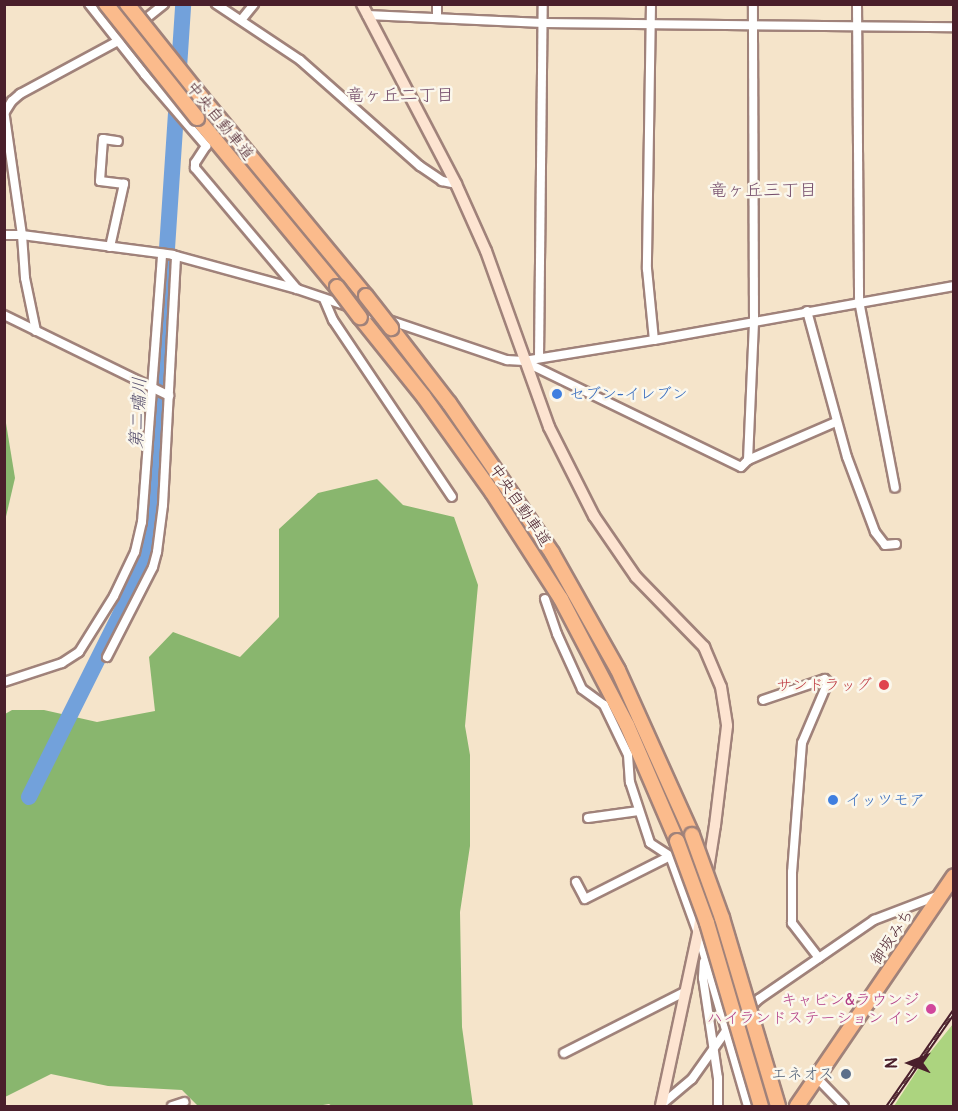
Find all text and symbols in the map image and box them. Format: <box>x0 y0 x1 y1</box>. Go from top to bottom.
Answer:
street label: 中央自動車道 <box>182 78 258 164</box>
district label: 竜ヶ丘二丁目 <box>346 85 454 107</box>
district label: 竜ヶ丘三丁目 <box>709 180 817 202</box>
water label: 第二嘯川 <box>126 376 152 450</box>
place label: セブン-イレブン <box>569 384 688 404</box>
marker: セブン-イレブン <box>550 387 564 401</box>
street label: 中央自動車道 <box>485 460 555 550</box>
place label: サンドラッグ <box>776 675 872 695</box>
marker: サンドラッグ <box>877 678 891 692</box>
place label: イッツモア <box>845 790 925 810</box>
marker: イッツモア <box>826 793 840 807</box>
street label: 御坂みち <box>866 905 918 969</box>
place label: キャビン&ラウンジ ハイランドステーション イン <box>708 990 919 1028</box>
marker: キャビン&ラウンジ ハイランドステーション イン <box>924 1002 938 1016</box>
north arrow <box>880 1033 940 1093</box>
text: N <box>882 1058 902 1068</box>
place label: エネオス <box>770 1064 834 1084</box>
marker: エネオス <box>839 1067 853 1081</box>

